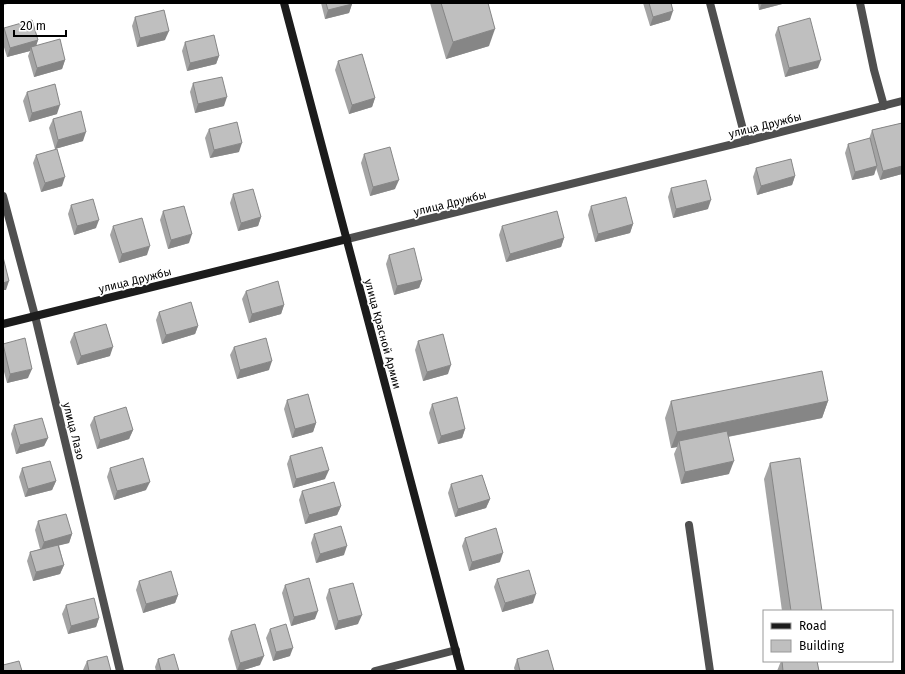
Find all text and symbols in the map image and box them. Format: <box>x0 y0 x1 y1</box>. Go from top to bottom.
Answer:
scale bar <box>14 12 66 38</box>
text: 20 m <box>20 19 46 33</box>
street label: улица Дружбы <box>727 110 803 141</box>
street label: улица Дружбы <box>412 188 488 219</box>
street label: улица Дружбы <box>97 265 173 296</box>
street label: улица Красной Армии <box>362 278 403 391</box>
street label: улица Лазо <box>60 401 87 461</box>
legend <box>763 610 893 662</box>
text: Road <box>799 619 827 633</box>
text: Building <box>799 639 845 653</box>

